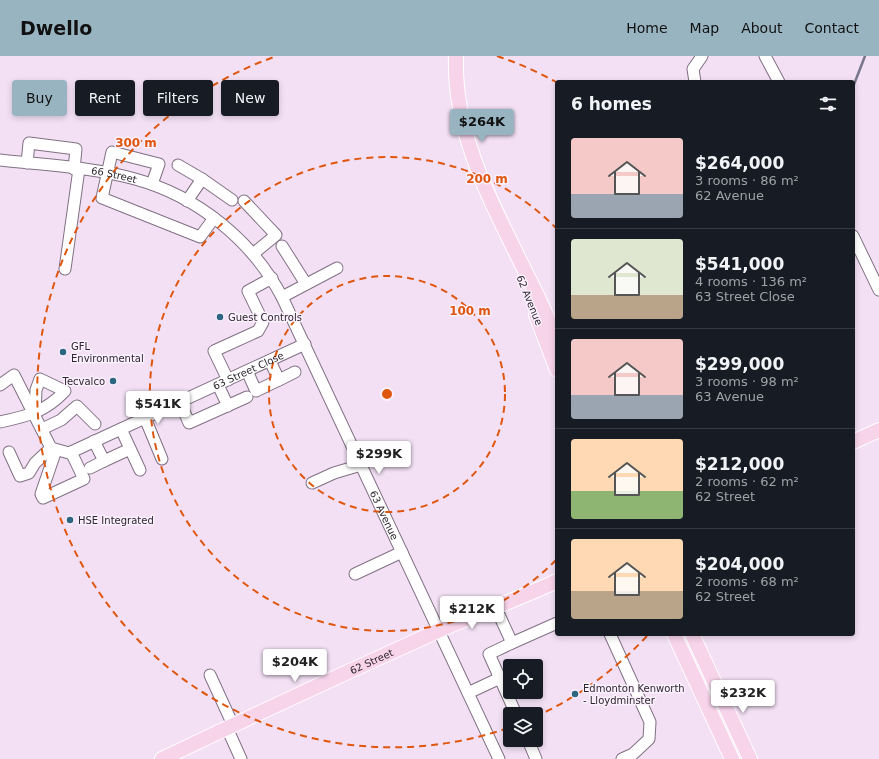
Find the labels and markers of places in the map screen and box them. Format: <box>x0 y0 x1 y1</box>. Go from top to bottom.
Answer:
pin: $264K <box>454 109 510 143</box>
marker: Guest Controls <box>215 312 225 322</box>
place label: Guest Controls <box>228 312 302 323</box>
place label: GFL Environmental <box>71 341 144 364</box>
marker: GFL Environmental <box>58 347 68 357</box>
place label: Tecvalco <box>62 376 105 387</box>
marker: Tecvalco <box>108 376 118 386</box>
centre of rings <box>380 387 394 401</box>
pin: $541K <box>130 391 186 425</box>
pin: $299K <box>351 441 407 475</box>
marker: HSE Integrated <box>65 515 75 525</box>
place label: HSE Integrated <box>78 515 154 526</box>
pin: $212K <box>444 596 500 630</box>
pin: $204K <box>267 649 323 683</box>
pin: $232K <box>715 680 771 714</box>
place label: Edmonton Kenworth - Lloydminster <box>583 683 685 706</box>
marker: Edmonton Kenworth - Lloydminster <box>570 689 580 699</box>

